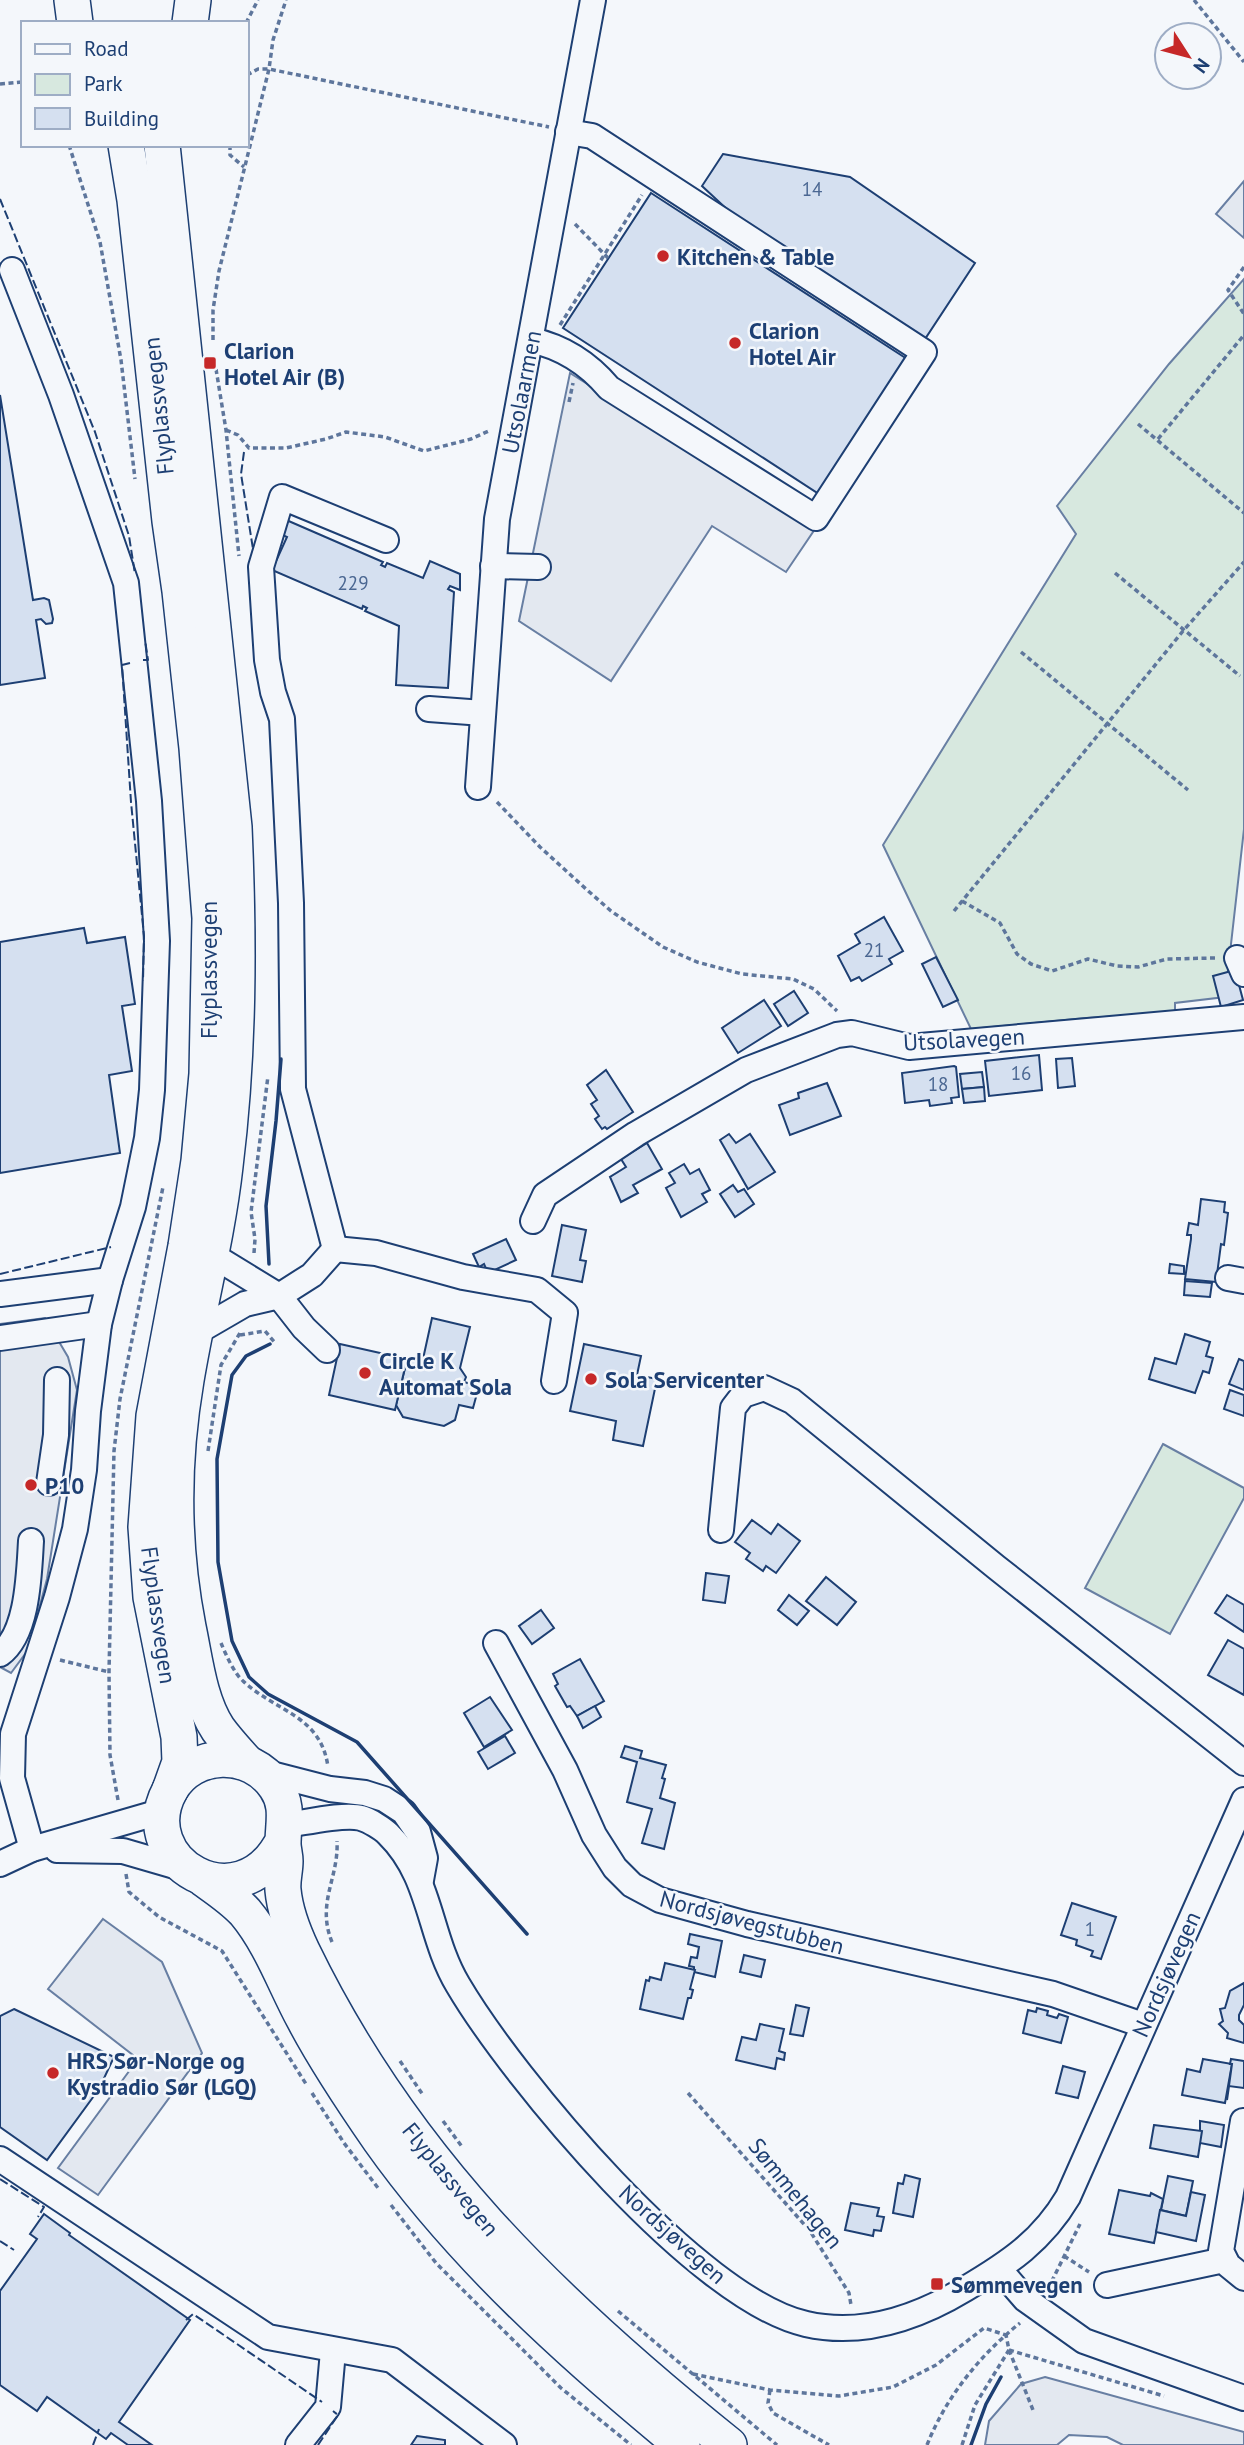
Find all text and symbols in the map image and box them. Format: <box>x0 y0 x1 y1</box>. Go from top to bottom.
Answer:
legend <box>21 21 248 147</box>
north arrow <box>1153 21 1223 91</box>
text: Road <box>84 35 128 62</box>
text: N <box>1188 54 1215 78</box>
text: Park <box>84 70 123 97</box>
text: Building <box>84 105 159 132</box>
house number: 14 <box>802 177 822 201</box>
place label: Kitchen & Table <box>677 242 834 271</box>
marker: Kitchen & Table <box>655 248 671 264</box>
place label: Clarion Hotel Air <box>749 316 837 371</box>
street label: Utsolaarmen <box>495 328 547 456</box>
marker: Clarion Hotel Air <box>727 335 743 351</box>
street label: Flyplassvegen <box>136 336 180 476</box>
place label: Clarion Hotel Air (B) <box>224 336 345 391</box>
marker: Clarion Hotel Air (B) <box>202 355 218 371</box>
house number: 229 <box>337 571 369 595</box>
street label: Flyplassvegen <box>194 901 223 1039</box>
house number: 21 <box>864 938 884 962</box>
street label: Utsolavegen <box>902 1021 1026 1057</box>
house number: 16 <box>1011 1061 1031 1085</box>
house number: 18 <box>928 1072 948 1096</box>
place label: Circle K Automat Sola <box>379 1346 512 1401</box>
marker: Circle K Automat Sola <box>357 1365 373 1381</box>
place label: Sola Servicenter <box>605 1365 765 1394</box>
marker: Sola Servicenter <box>583 1371 599 1387</box>
place label: P10 <box>45 1471 84 1500</box>
marker: P10 <box>23 1477 39 1493</box>
street label: Flyplassvegen <box>135 1545 183 1685</box>
street label: Nordsjøvegstubben <box>657 1883 847 1961</box>
street label: Nordsjøvegen <box>1125 1907 1207 2041</box>
house number: 1 <box>1085 1917 1095 1941</box>
place label: HRS Sør-Norge og Kystradio Sør (LGQ) <box>67 2046 257 2101</box>
marker: HRS Sør-Norge og Kystradio Sør (LGQ) <box>45 2065 61 2081</box>
street label: Flyplassvegen <box>396 2116 506 2242</box>
street label: Sømmehagen <box>743 2132 849 2254</box>
street label: Nordsjøvegen <box>613 2178 733 2290</box>
place label: Sømmevegen <box>951 2270 1083 2299</box>
marker: Sømmevegen <box>929 2276 945 2292</box>

